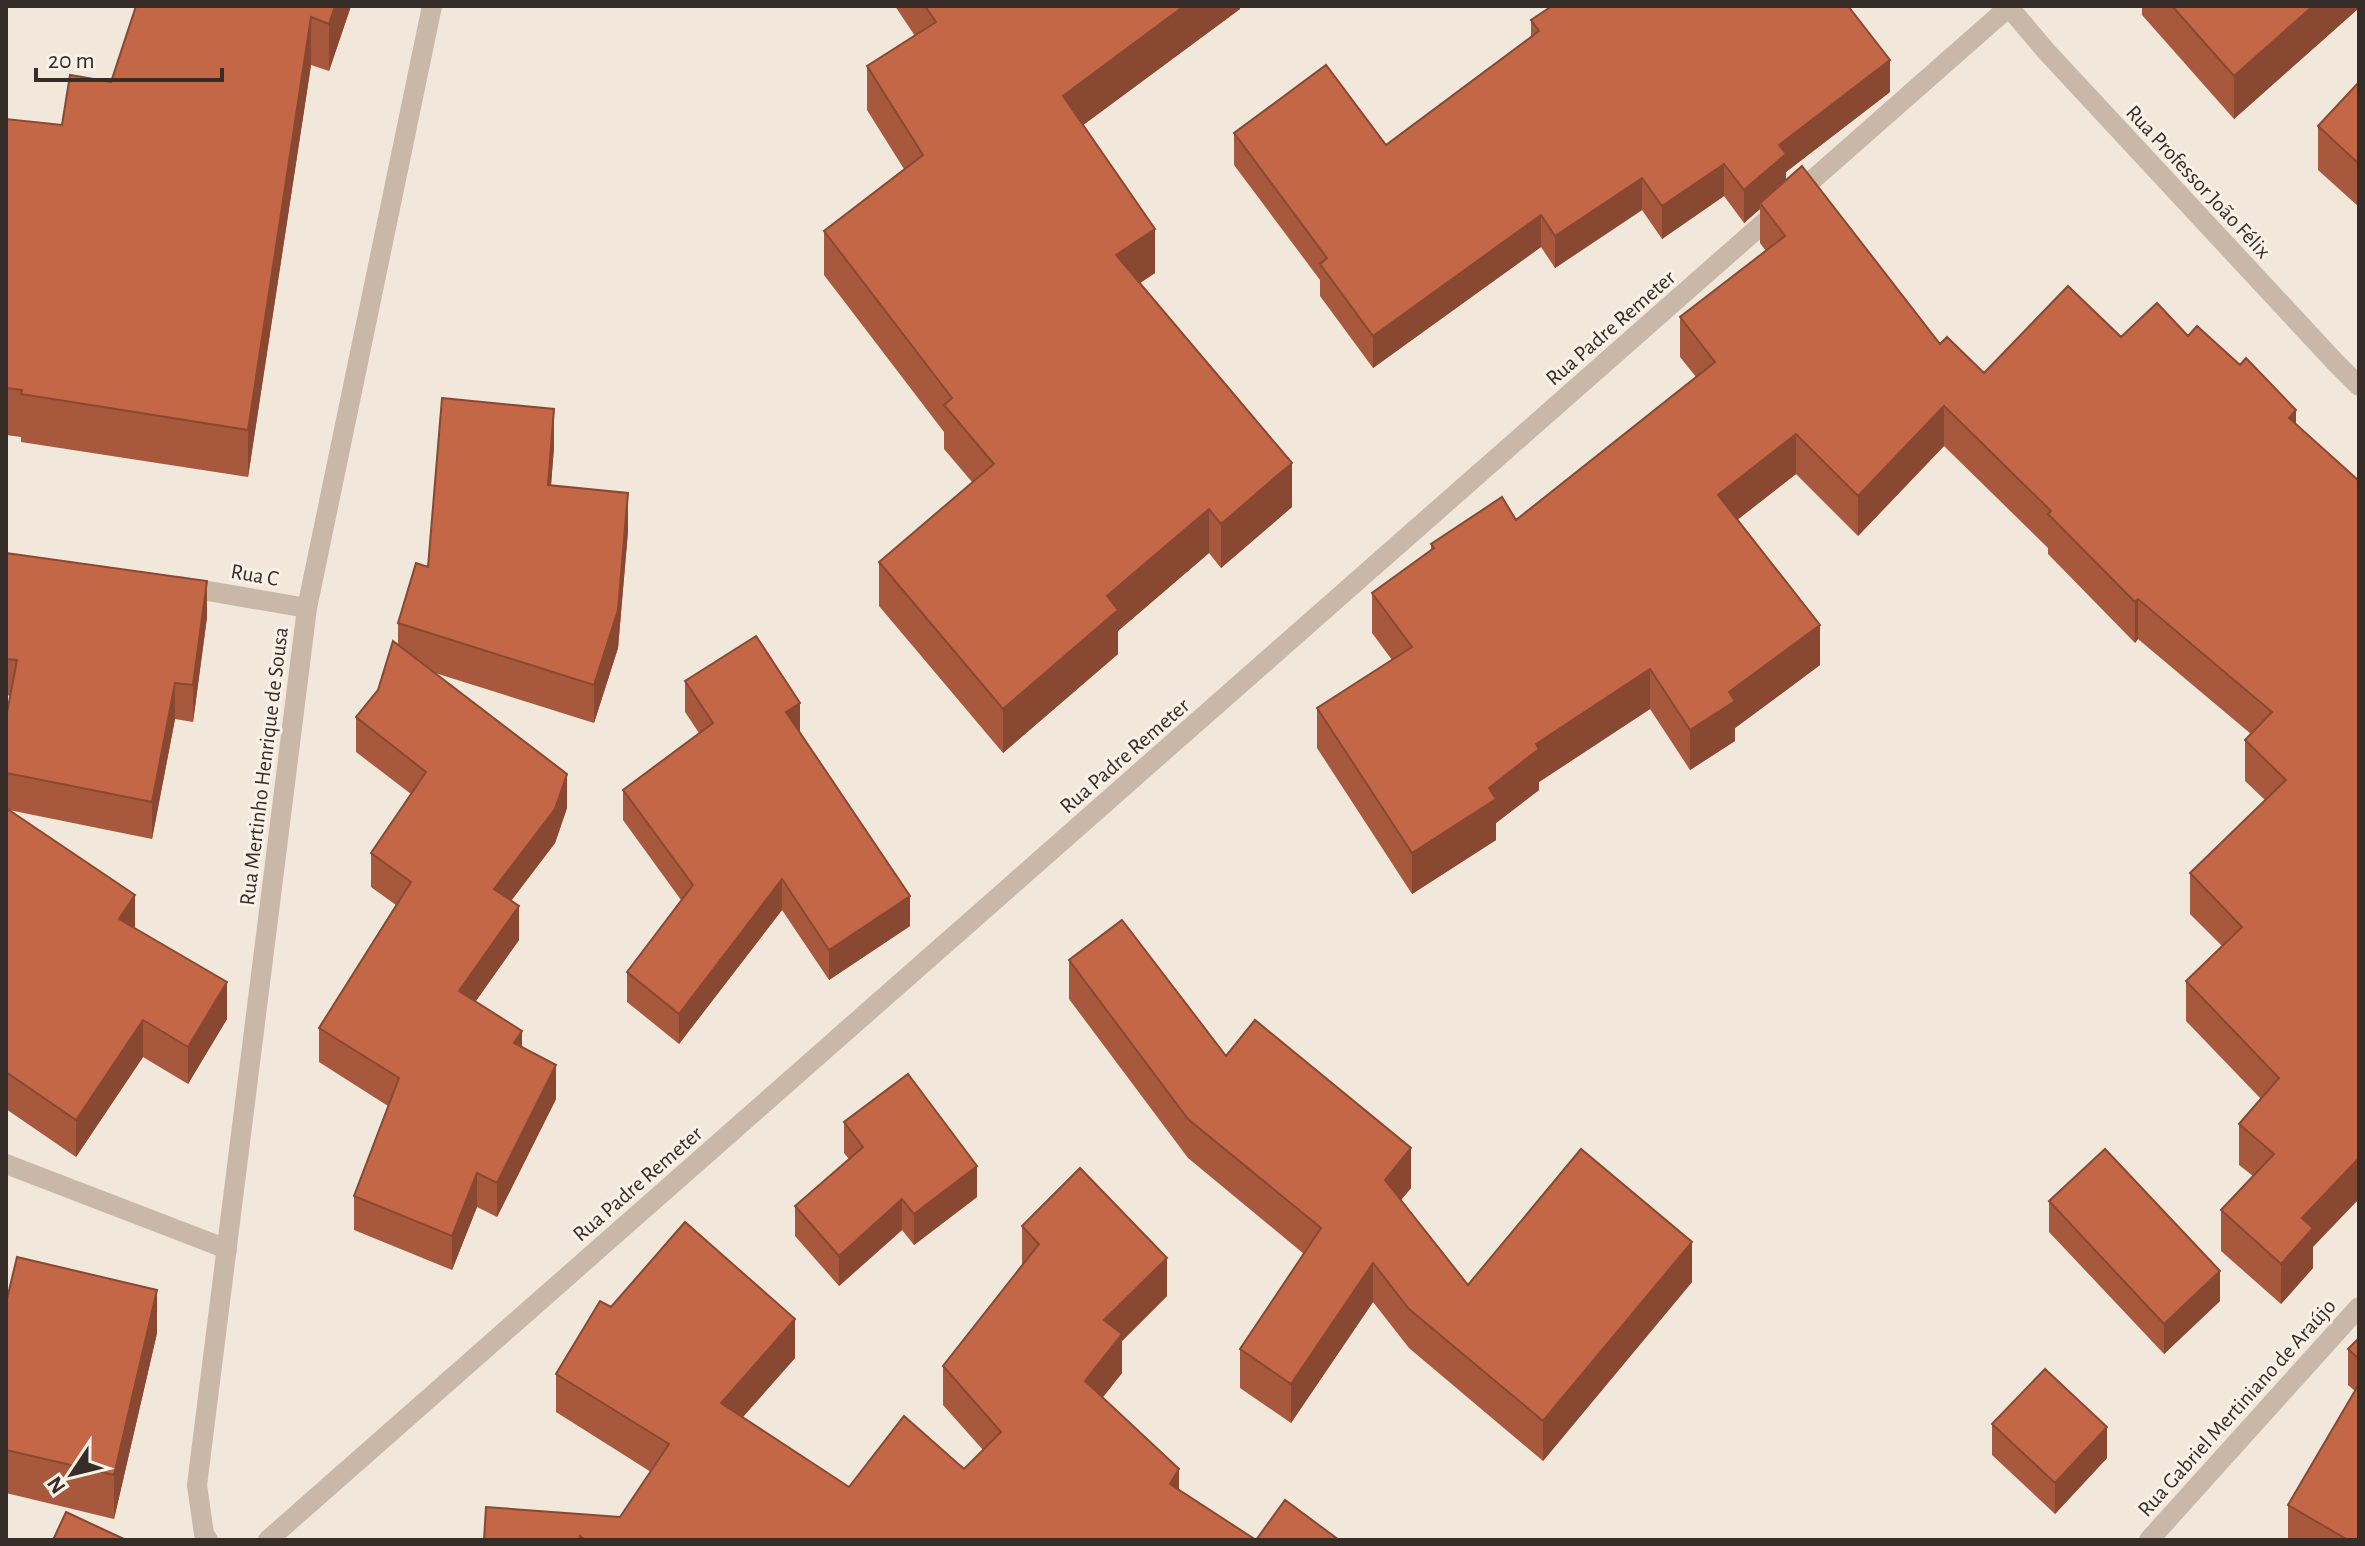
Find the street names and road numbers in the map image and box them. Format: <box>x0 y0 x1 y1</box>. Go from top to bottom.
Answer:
street label: Rua Professor João Félix <box>2122 101 2275 263</box>
street label: Rua Padre Remeter <box>1542 266 1679 390</box>
street label: Rua C <box>229 560 280 590</box>
street label: Rua Mertinho Henrique de Sousa <box>236 626 292 907</box>
street label: Rua Padre Remeter <box>1056 694 1193 818</box>
street label: Rua Padre Remeter <box>569 1122 706 1246</box>
street label: Rua Gabriel Mertiniano de Araújo <box>2134 1295 2340 1521</box>

